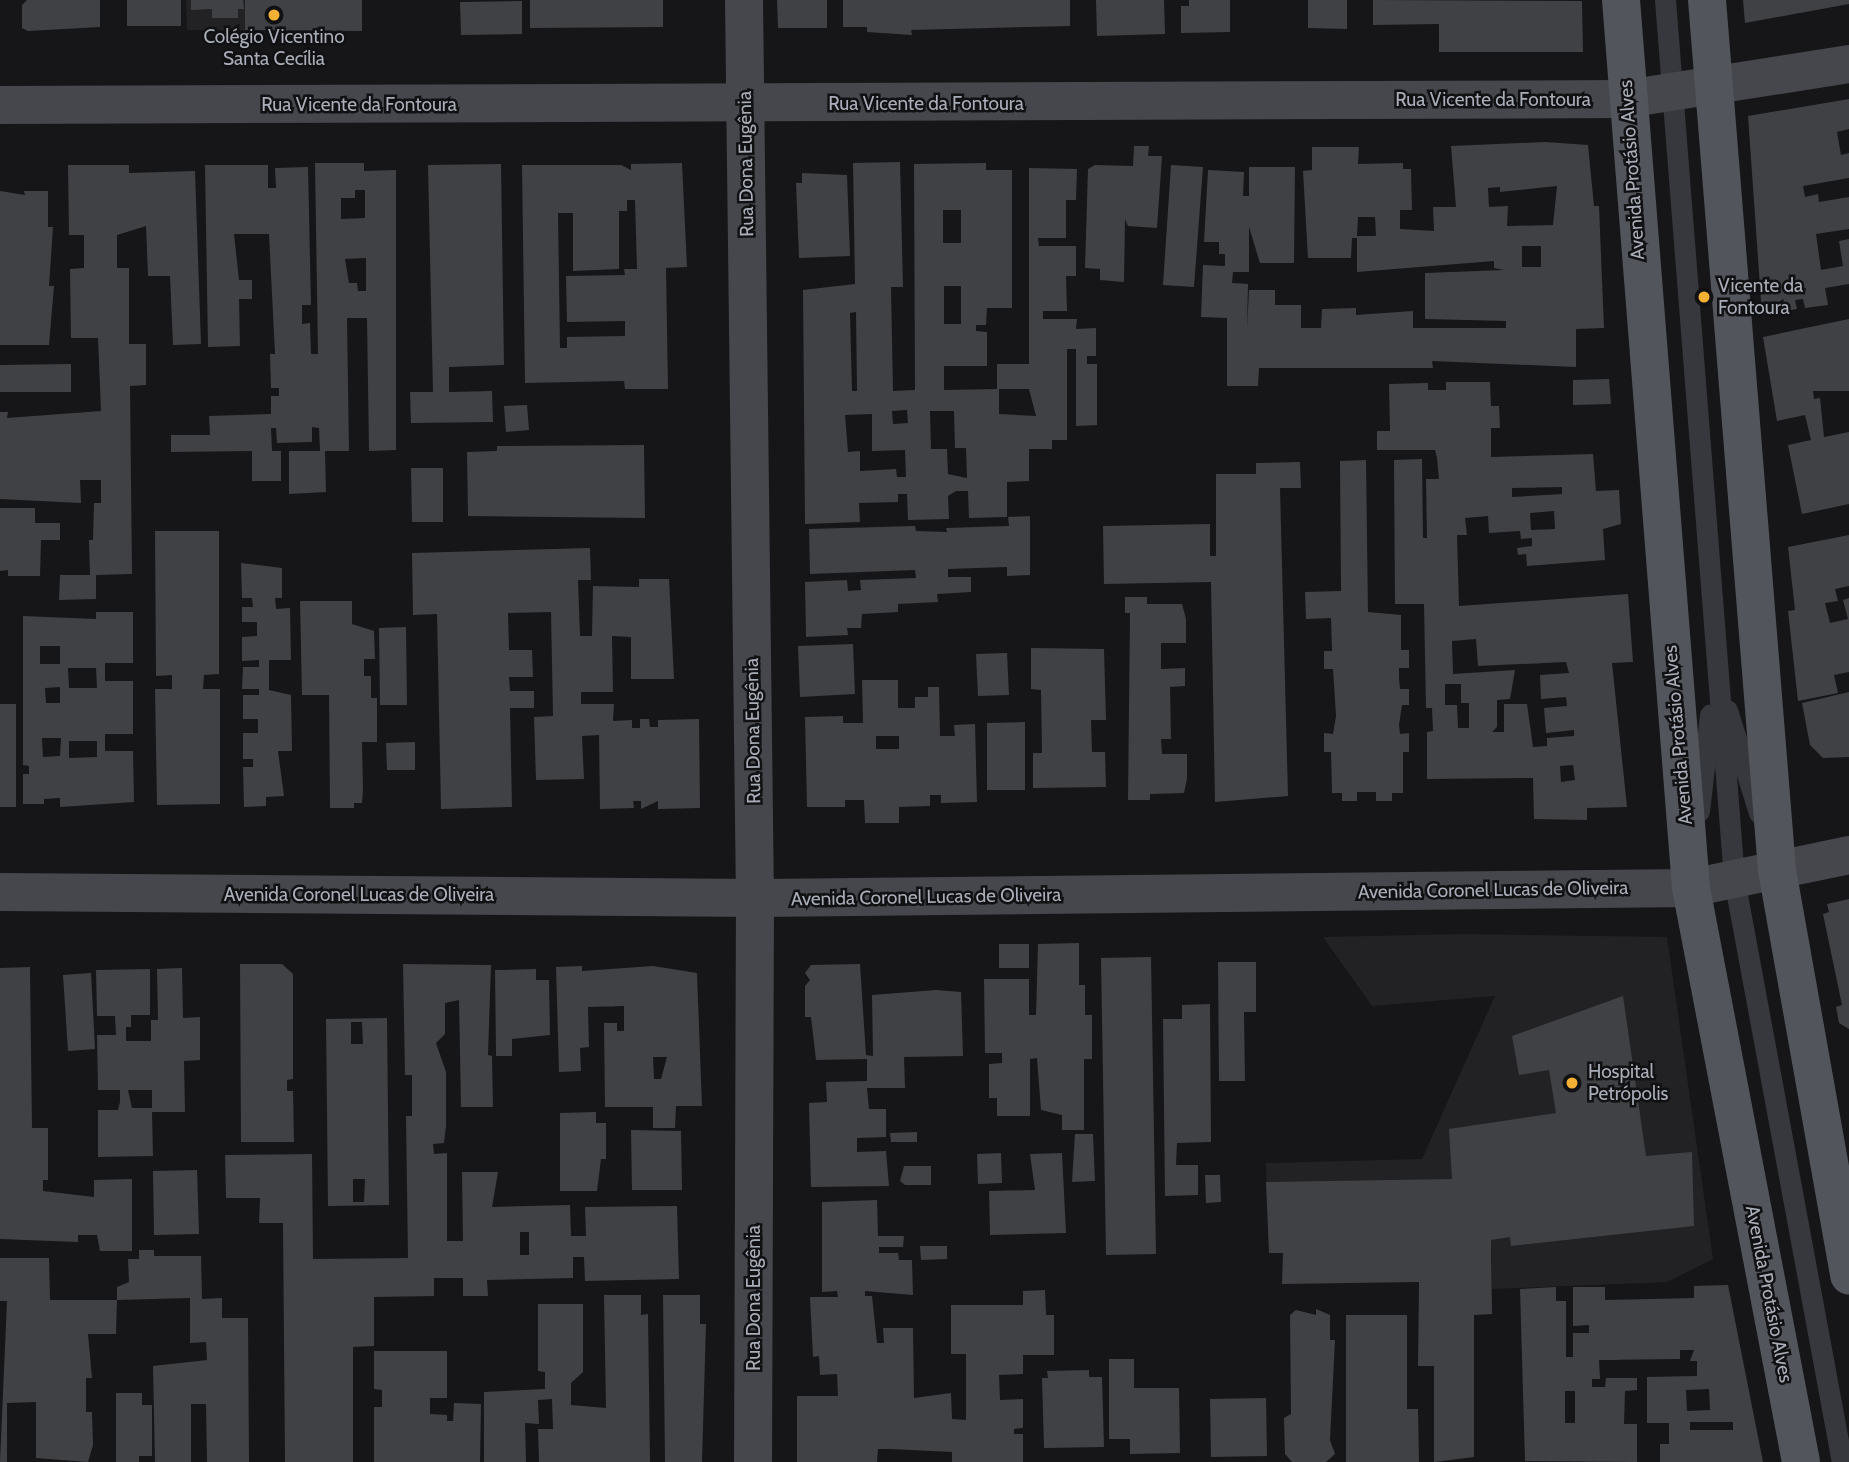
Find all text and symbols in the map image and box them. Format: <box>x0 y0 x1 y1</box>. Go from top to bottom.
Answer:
marker: Colégio Vicentino Santa Cecília <box>266 7 282 23</box>
place label: Colégio Vicentino Santa Cecília <box>203 26 345 70</box>
street label: Avenida Protásio Alves <box>1614 79 1650 261</box>
street label: Rua Vicente da Fontoura <box>1395 89 1591 111</box>
street label: Rua Dona Eugênia <box>733 91 759 237</box>
street label: Rua Vicente da Fontoura <box>828 93 1024 115</box>
street label: Rua Vicente da Fontoura <box>261 94 457 116</box>
place label: Vicente da Fontoura <box>1718 275 1803 319</box>
marker: Vicente da Fontoura <box>1696 289 1712 305</box>
street label: Avenida Protásio Alves <box>1659 644 1697 826</box>
street label: Rua Dona Eugênia <box>740 658 766 804</box>
street label: Avenida Coronel Lucas de Oliveira <box>1358 876 1628 904</box>
street label: Avenida Coronel Lucas de Oliveira <box>791 883 1061 911</box>
street label: Avenida Coronel Lucas de Oliveira <box>224 884 494 906</box>
place label: Hospital Petrópolis <box>1588 1061 1668 1105</box>
marker: Hospital Petrópolis <box>1562 1073 1582 1093</box>
street label: Avenida Protásio Alves <box>1741 1203 1797 1385</box>
street label: Rua Dona Eugênia <box>743 1225 765 1371</box>

